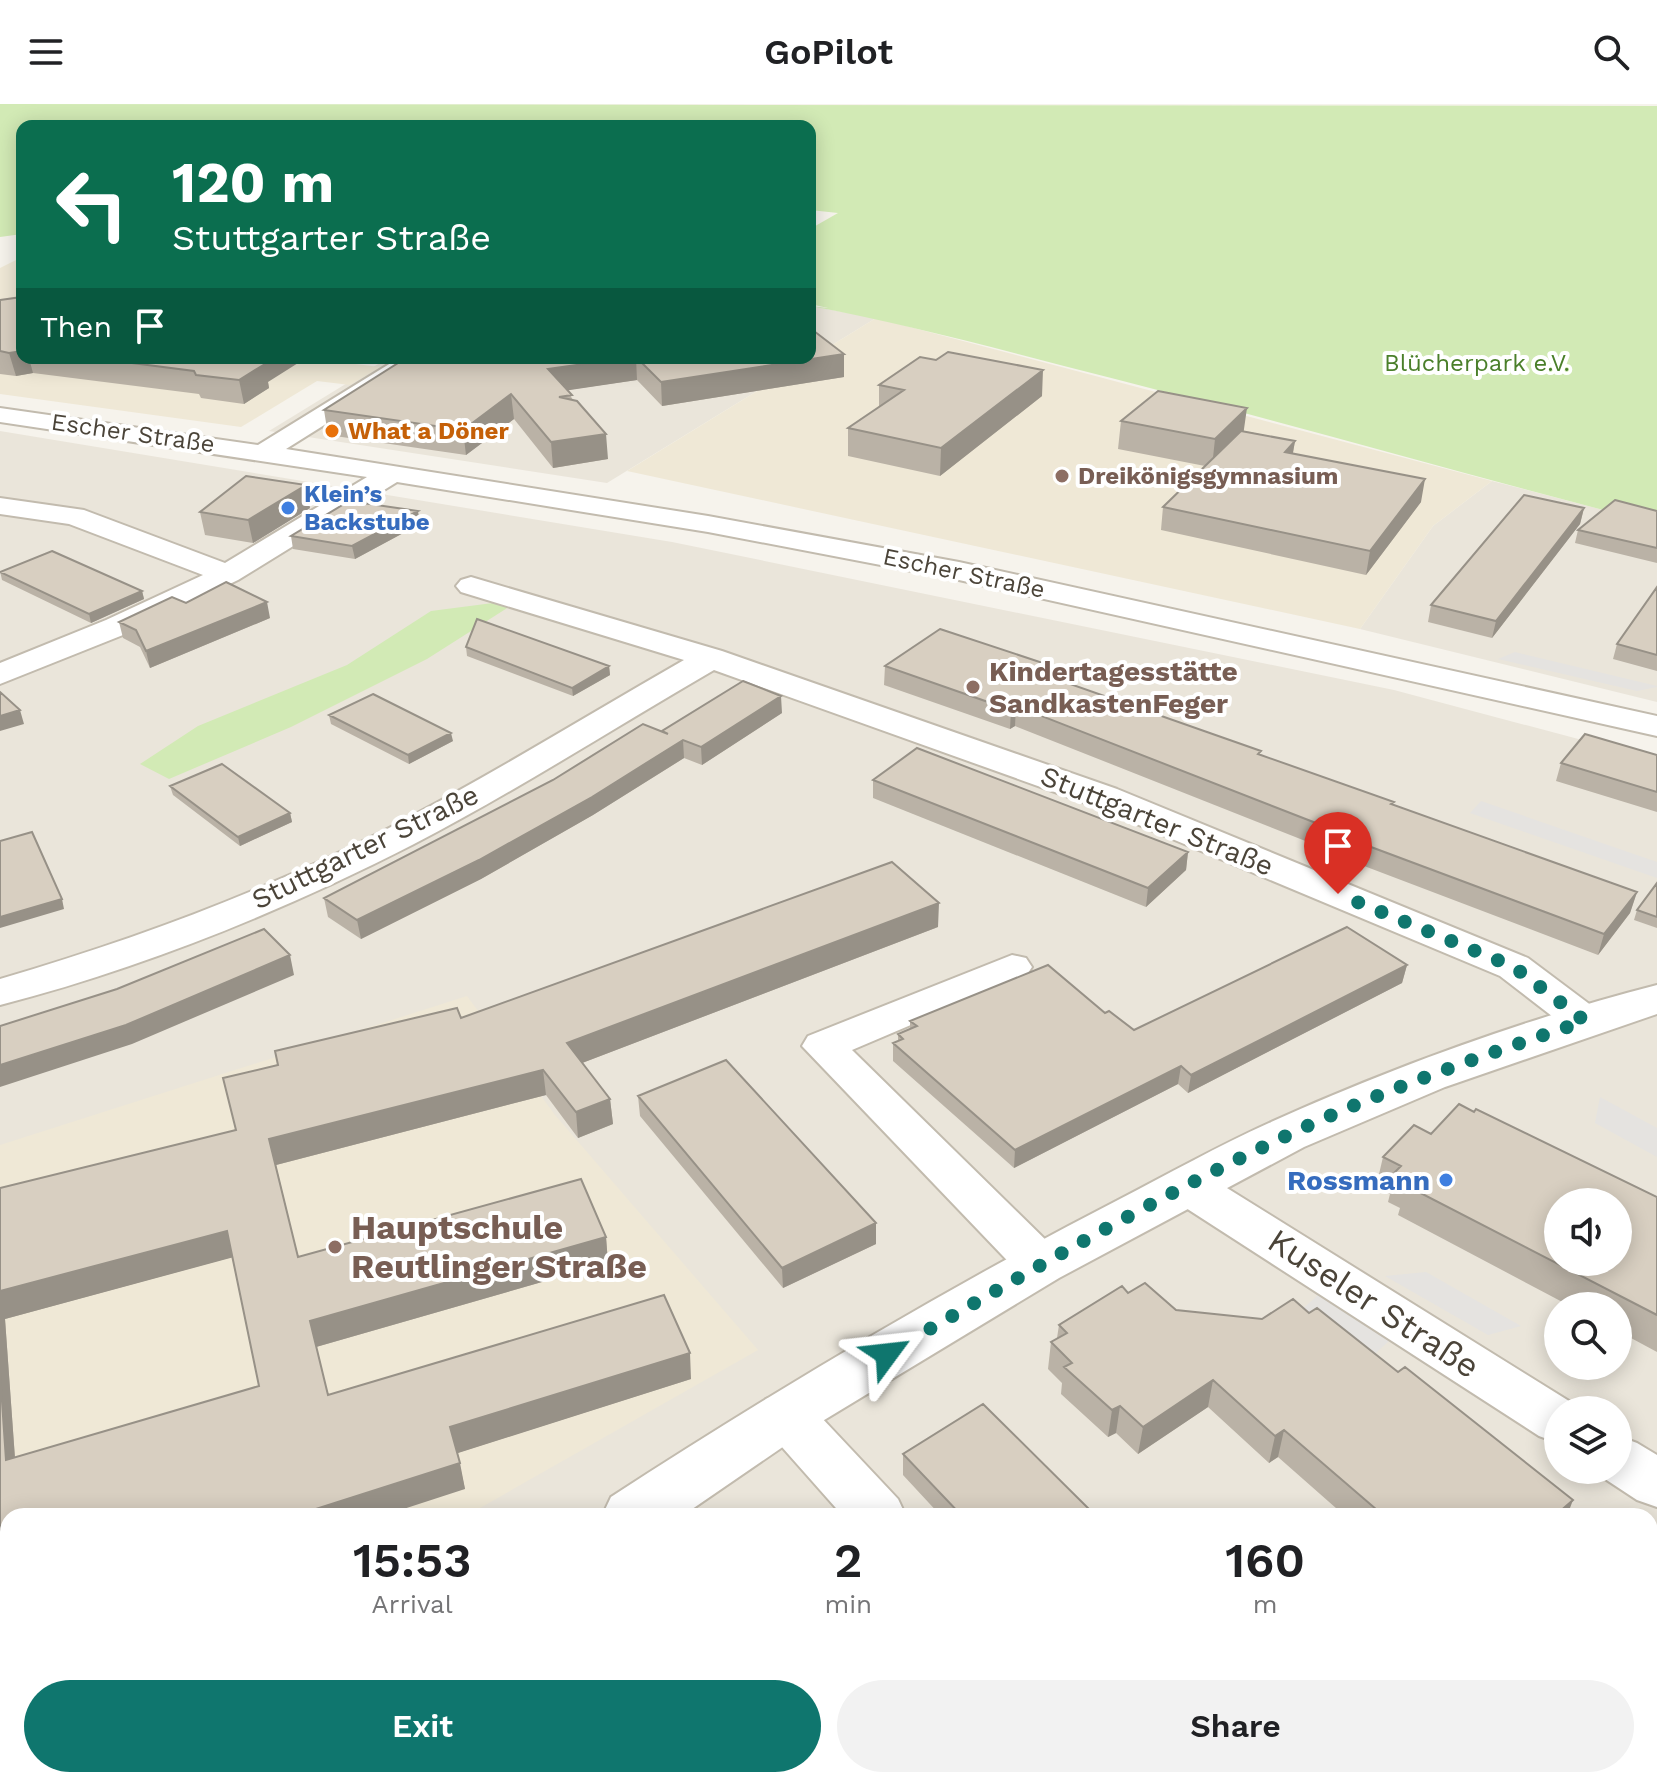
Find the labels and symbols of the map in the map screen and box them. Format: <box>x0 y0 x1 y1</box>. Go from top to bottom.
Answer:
park label: Blücherpark e.V. <box>1384 349 1570 377</box>
street label: Escher Straße <box>50 408 216 458</box>
place label: What a Döner <box>348 417 509 445</box>
marker: What a Döner <box>323 422 341 440</box>
place label: Dreikönigsgymnasium <box>1078 462 1338 490</box>
marker: Dreikönigsgymnasium <box>1053 467 1071 485</box>
place label: Klein’s Backstube <box>304 480 430 536</box>
marker: Klein’s Backstube <box>279 499 297 517</box>
street label: Escher Straße <box>881 542 1047 604</box>
place label: Kindertagesstätte SandkastenFeger <box>989 655 1238 720</box>
marker: Kindertagesstätte SandkastenFeger <box>964 678 982 696</box>
street label: Stuttgarter Straße <box>1036 759 1278 883</box>
street label: Stuttgarter Straße <box>246 778 484 916</box>
pin <box>1304 812 1372 894</box>
place label: Rossmann <box>1287 1164 1430 1197</box>
marker: Rossmann <box>1437 1171 1455 1189</box>
place label: Hauptschule Reutlinger Straße <box>351 1207 647 1286</box>
street label: Kuseler Straße <box>1261 1220 1487 1386</box>
marker: Hauptschule Reutlinger Straße <box>326 1238 344 1256</box>
position arrow <box>845 1312 929 1396</box>

